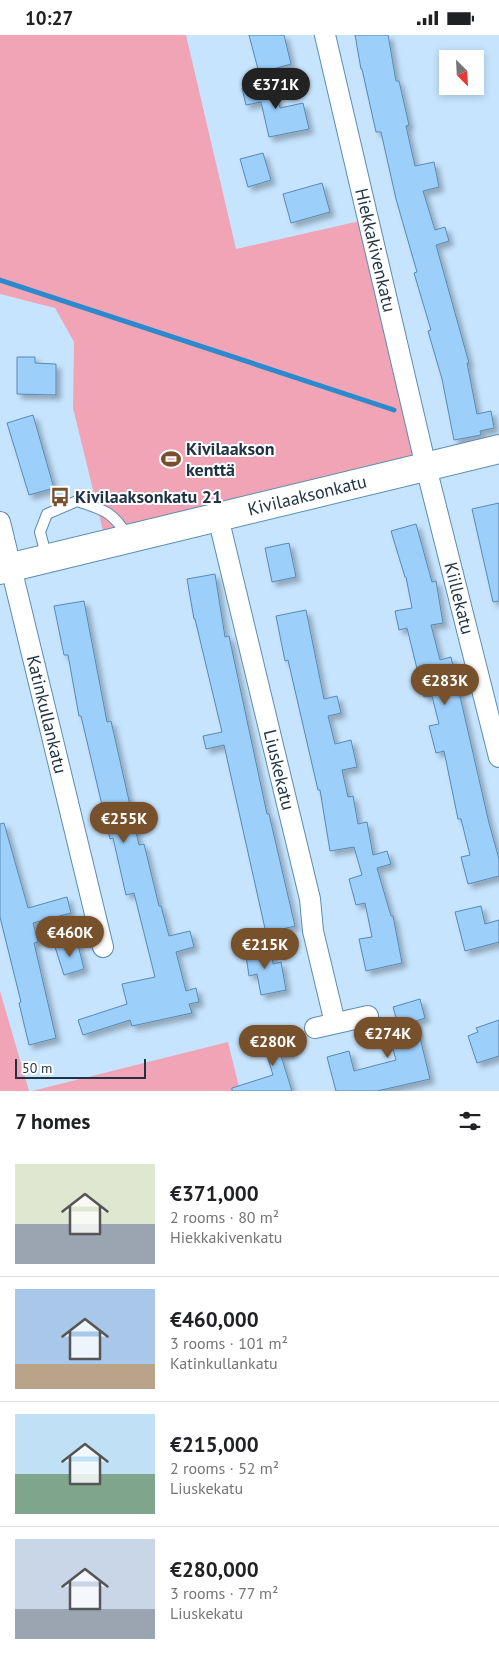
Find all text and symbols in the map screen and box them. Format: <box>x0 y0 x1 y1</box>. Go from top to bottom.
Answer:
text: 10:27 <box>25 6 73 30</box>
north arrow <box>439 50 484 95</box>
map controls <box>439 50 484 95</box>
pin: €371K <box>241 67 311 110</box>
text: €371K <box>253 74 299 94</box>
street label: Hiekkakivenkatu <box>350 186 401 314</box>
place label: Kivilaakson kenttä <box>186 437 275 481</box>
sports icon: Kivilaakson kenttä <box>160 448 182 470</box>
street label: Kivilaaksonkatu <box>245 470 369 521</box>
place label: Kivilaaksonkatu 21 <box>75 485 222 508</box>
bus stop icon: Kivilaaksonkatu 21 <box>49 486 71 508</box>
street label: Kiillekatu <box>439 560 480 637</box>
street label: Katinkullankatu <box>22 653 73 776</box>
pin: €283K <box>410 663 480 706</box>
text: €283K <box>422 670 468 690</box>
street label: Liuskekatu <box>259 727 300 812</box>
pin: €255K <box>89 801 159 844</box>
text: €255K <box>101 808 147 828</box>
pin: €460K <box>35 915 105 958</box>
text: €460K <box>47 922 93 942</box>
pin: €215K <box>230 927 300 970</box>
text: €215K <box>242 934 288 954</box>
pin: €274K <box>353 1017 423 1059</box>
text: €274K <box>365 1023 411 1043</box>
pin: €280K <box>238 1025 308 1067</box>
text: €280K <box>250 1031 296 1051</box>
scale bar <box>15 1056 146 1079</box>
text: 50 m <box>22 1059 52 1077</box>
icon: filters <box>456 1107 484 1135</box>
text: 7 homes <box>15 1108 90 1135</box>
text: €371,000 <box>170 1180 259 1207</box>
icon: home <box>55 1184 115 1244</box>
text: 2 rooms · 80 m² <box>170 1207 279 1227</box>
text: Hiekkakivenkatu <box>170 1227 282 1247</box>
text: €460,000 <box>170 1306 259 1333</box>
icon: home <box>55 1309 115 1369</box>
text: 3 rooms · 101 m² <box>170 1333 288 1353</box>
text: Katinkullankatu <box>170 1353 278 1373</box>
text: €215,000 <box>170 1431 259 1458</box>
icon: home <box>55 1434 115 1494</box>
text: 2 rooms · 52 m² <box>170 1458 279 1478</box>
text: Liuskekatu <box>170 1478 243 1498</box>
text: €280,000 <box>170 1556 259 1583</box>
icon: home <box>55 1559 115 1619</box>
text: 3 rooms · 77 m² <box>170 1583 278 1603</box>
text: Liuskekatu <box>170 1603 243 1623</box>

